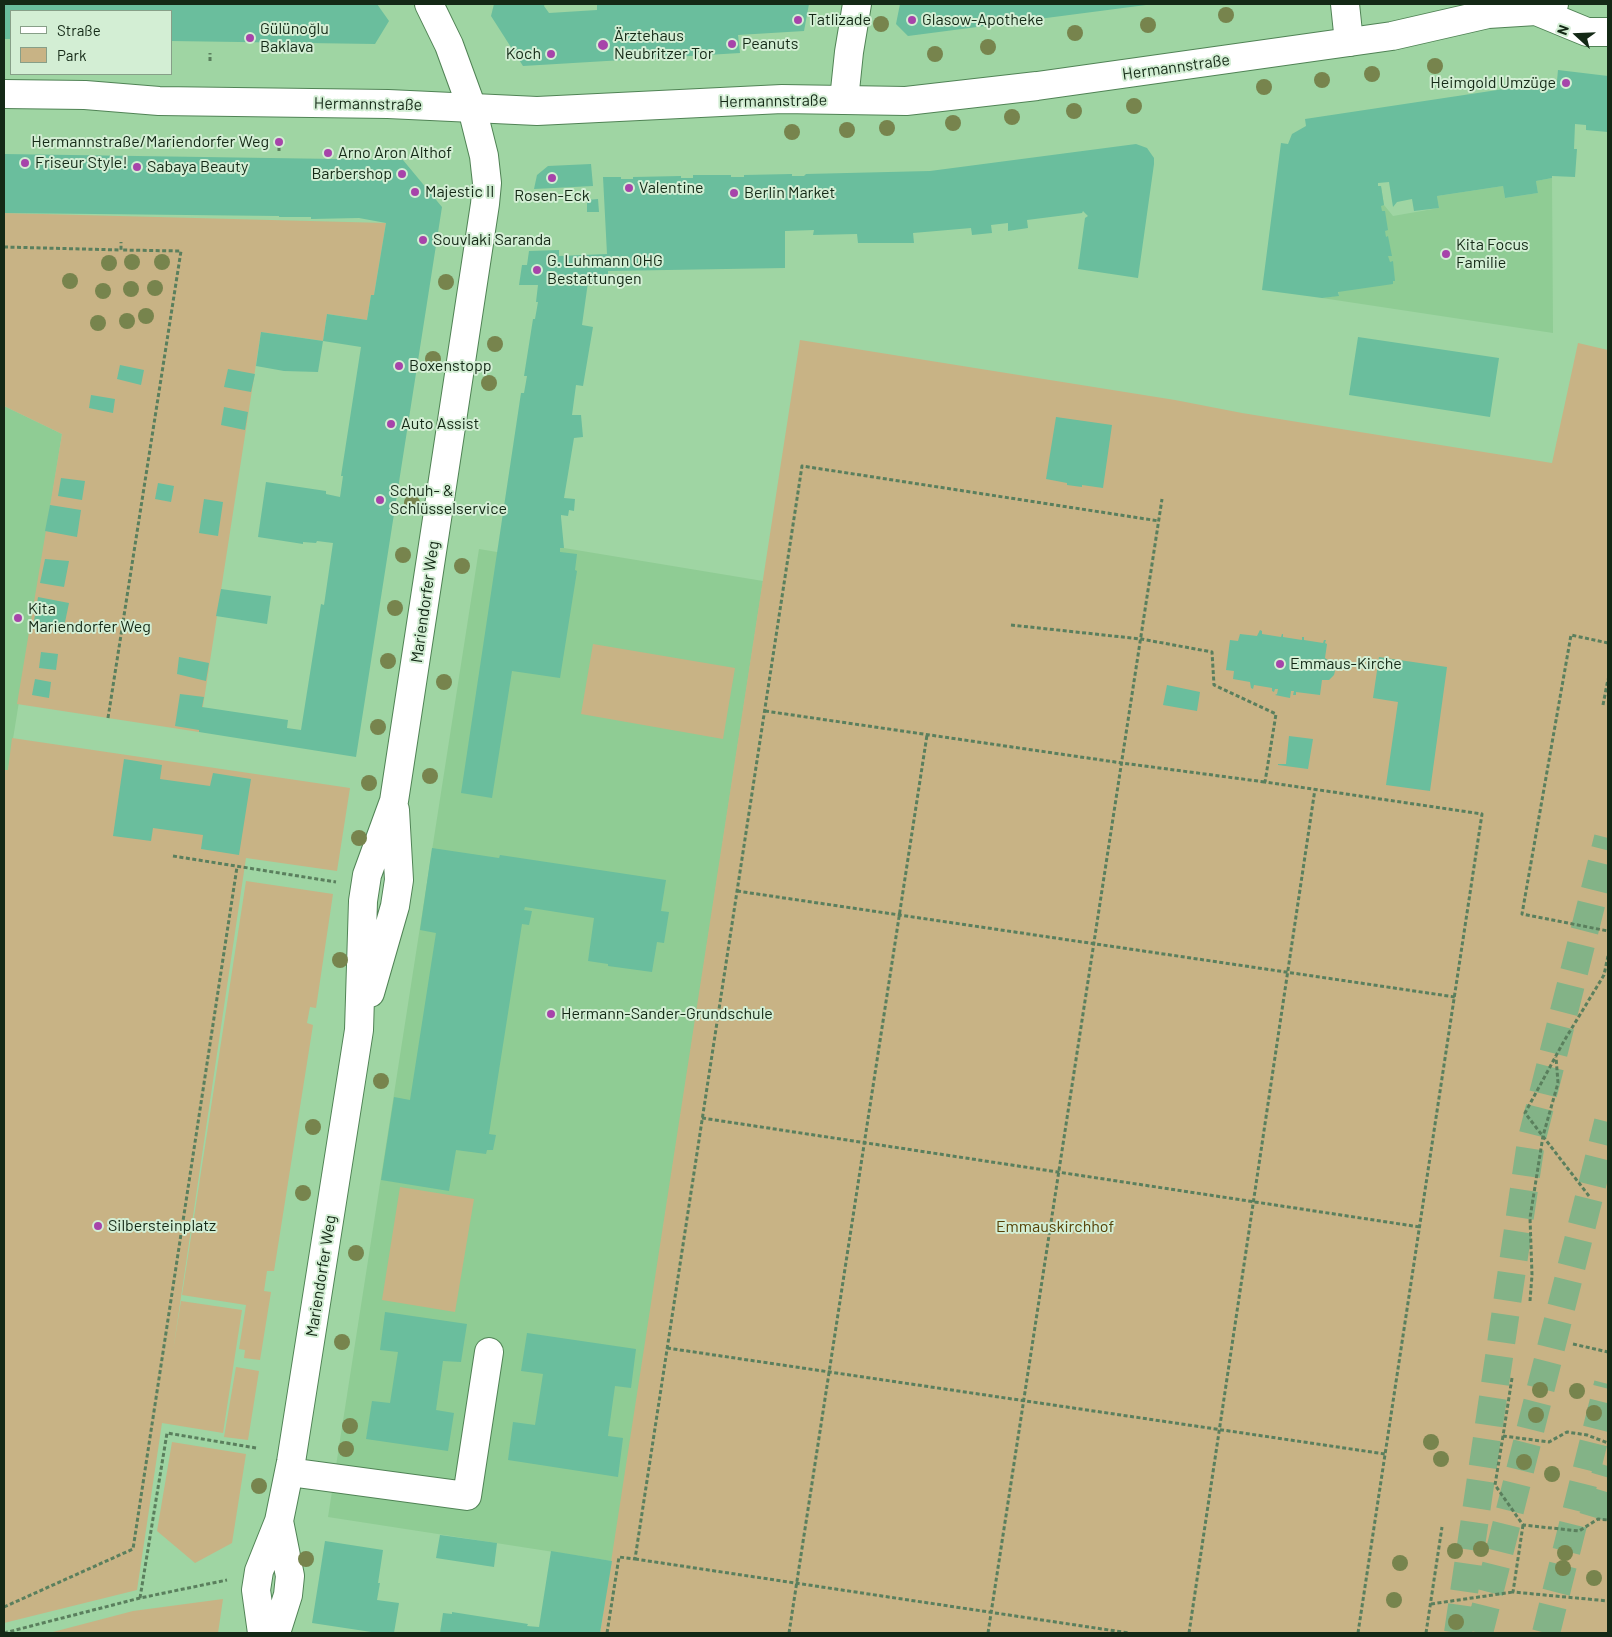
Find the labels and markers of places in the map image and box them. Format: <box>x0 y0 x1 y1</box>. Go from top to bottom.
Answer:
place label: Tatlizade <box>808 10 871 30</box>
place label: Glasow-Apotheke <box>922 10 1043 30</box>
marker: Tatlizade <box>792 14 804 26</box>
marker: Glasow-Apotheke <box>906 14 918 26</box>
place label: Gülünoğlu Baklava <box>260 19 329 57</box>
place label: Ärztehaus Neubritzer Tor <box>614 26 714 64</box>
marker: Gülünoğlu Baklava <box>244 32 256 44</box>
place label: Peanuts <box>742 34 799 54</box>
marker: Ärztehaus Neubritzer Tor <box>596 38 610 52</box>
marker: Peanuts <box>726 38 738 50</box>
place label: Koch <box>506 44 541 64</box>
marker: Koch <box>545 48 557 60</box>
place label: Heimgold Umzüge <box>1430 73 1556 93</box>
marker: Heimgold Umzüge <box>1560 77 1572 89</box>
place label: Hermannstraße/Mariendorfer Weg <box>31 132 269 152</box>
marker: Hermannstraße/Mariendorfer Weg <box>273 136 285 148</box>
place label: Arno Aron Althof <box>338 143 452 163</box>
marker: Arno Aron Althof <box>322 147 334 159</box>
place label: Friseur Style! <box>35 153 127 173</box>
marker: Friseur Style! <box>19 157 31 169</box>
place label: Sabaya Beauty <box>147 157 248 177</box>
marker: Sabaya Beauty <box>131 161 143 173</box>
place label: Barbershop <box>311 164 392 184</box>
marker: Barbershop <box>396 168 408 180</box>
marker: Rosen-Eck <box>546 172 558 184</box>
place label: Valentine <box>639 178 704 198</box>
place label: Majestic II <box>425 182 494 202</box>
marker: Valentine <box>623 182 635 194</box>
place label: Berlin Market <box>744 183 835 203</box>
marker: Majestic II <box>409 186 421 198</box>
place label: Rosen-Eck <box>514 186 590 206</box>
marker: Berlin Market <box>728 187 740 199</box>
place label: Souvlaki Saranda <box>433 230 551 250</box>
marker: Souvlaki Saranda <box>417 234 429 246</box>
place label: Kita Focus Familie <box>1456 235 1529 273</box>
marker: Kita Focus Familie <box>1440 248 1452 260</box>
place label: G. Luhmann OHG Bestattungen <box>547 251 663 289</box>
marker: G. Luhmann OHG Bestattungen <box>531 264 543 276</box>
place label: Boxenstopp <box>409 356 492 376</box>
marker: Boxenstopp <box>393 360 405 372</box>
place label: Auto Assist <box>401 414 479 434</box>
marker: Auto Assist <box>385 418 397 430</box>
place label: Schuh- & Schlüsselservice <box>390 481 507 519</box>
marker: Schuh- & Schlüsselservice <box>374 494 386 506</box>
place label: Kita Mariendorfer Weg <box>28 599 151 637</box>
marker: Kita Mariendorfer Weg <box>12 612 24 624</box>
place label: Emmaus-Kirche <box>1290 654 1402 674</box>
marker: Emmaus-Kirche <box>1274 658 1286 670</box>
place label: Hermann-Sander-Grundschule <box>561 1004 773 1024</box>
marker: Hermann-Sander-Grundschule <box>545 1008 557 1020</box>
place label: Silbersteinplatz <box>108 1216 216 1236</box>
marker: Silbersteinplatz <box>92 1220 104 1232</box>

